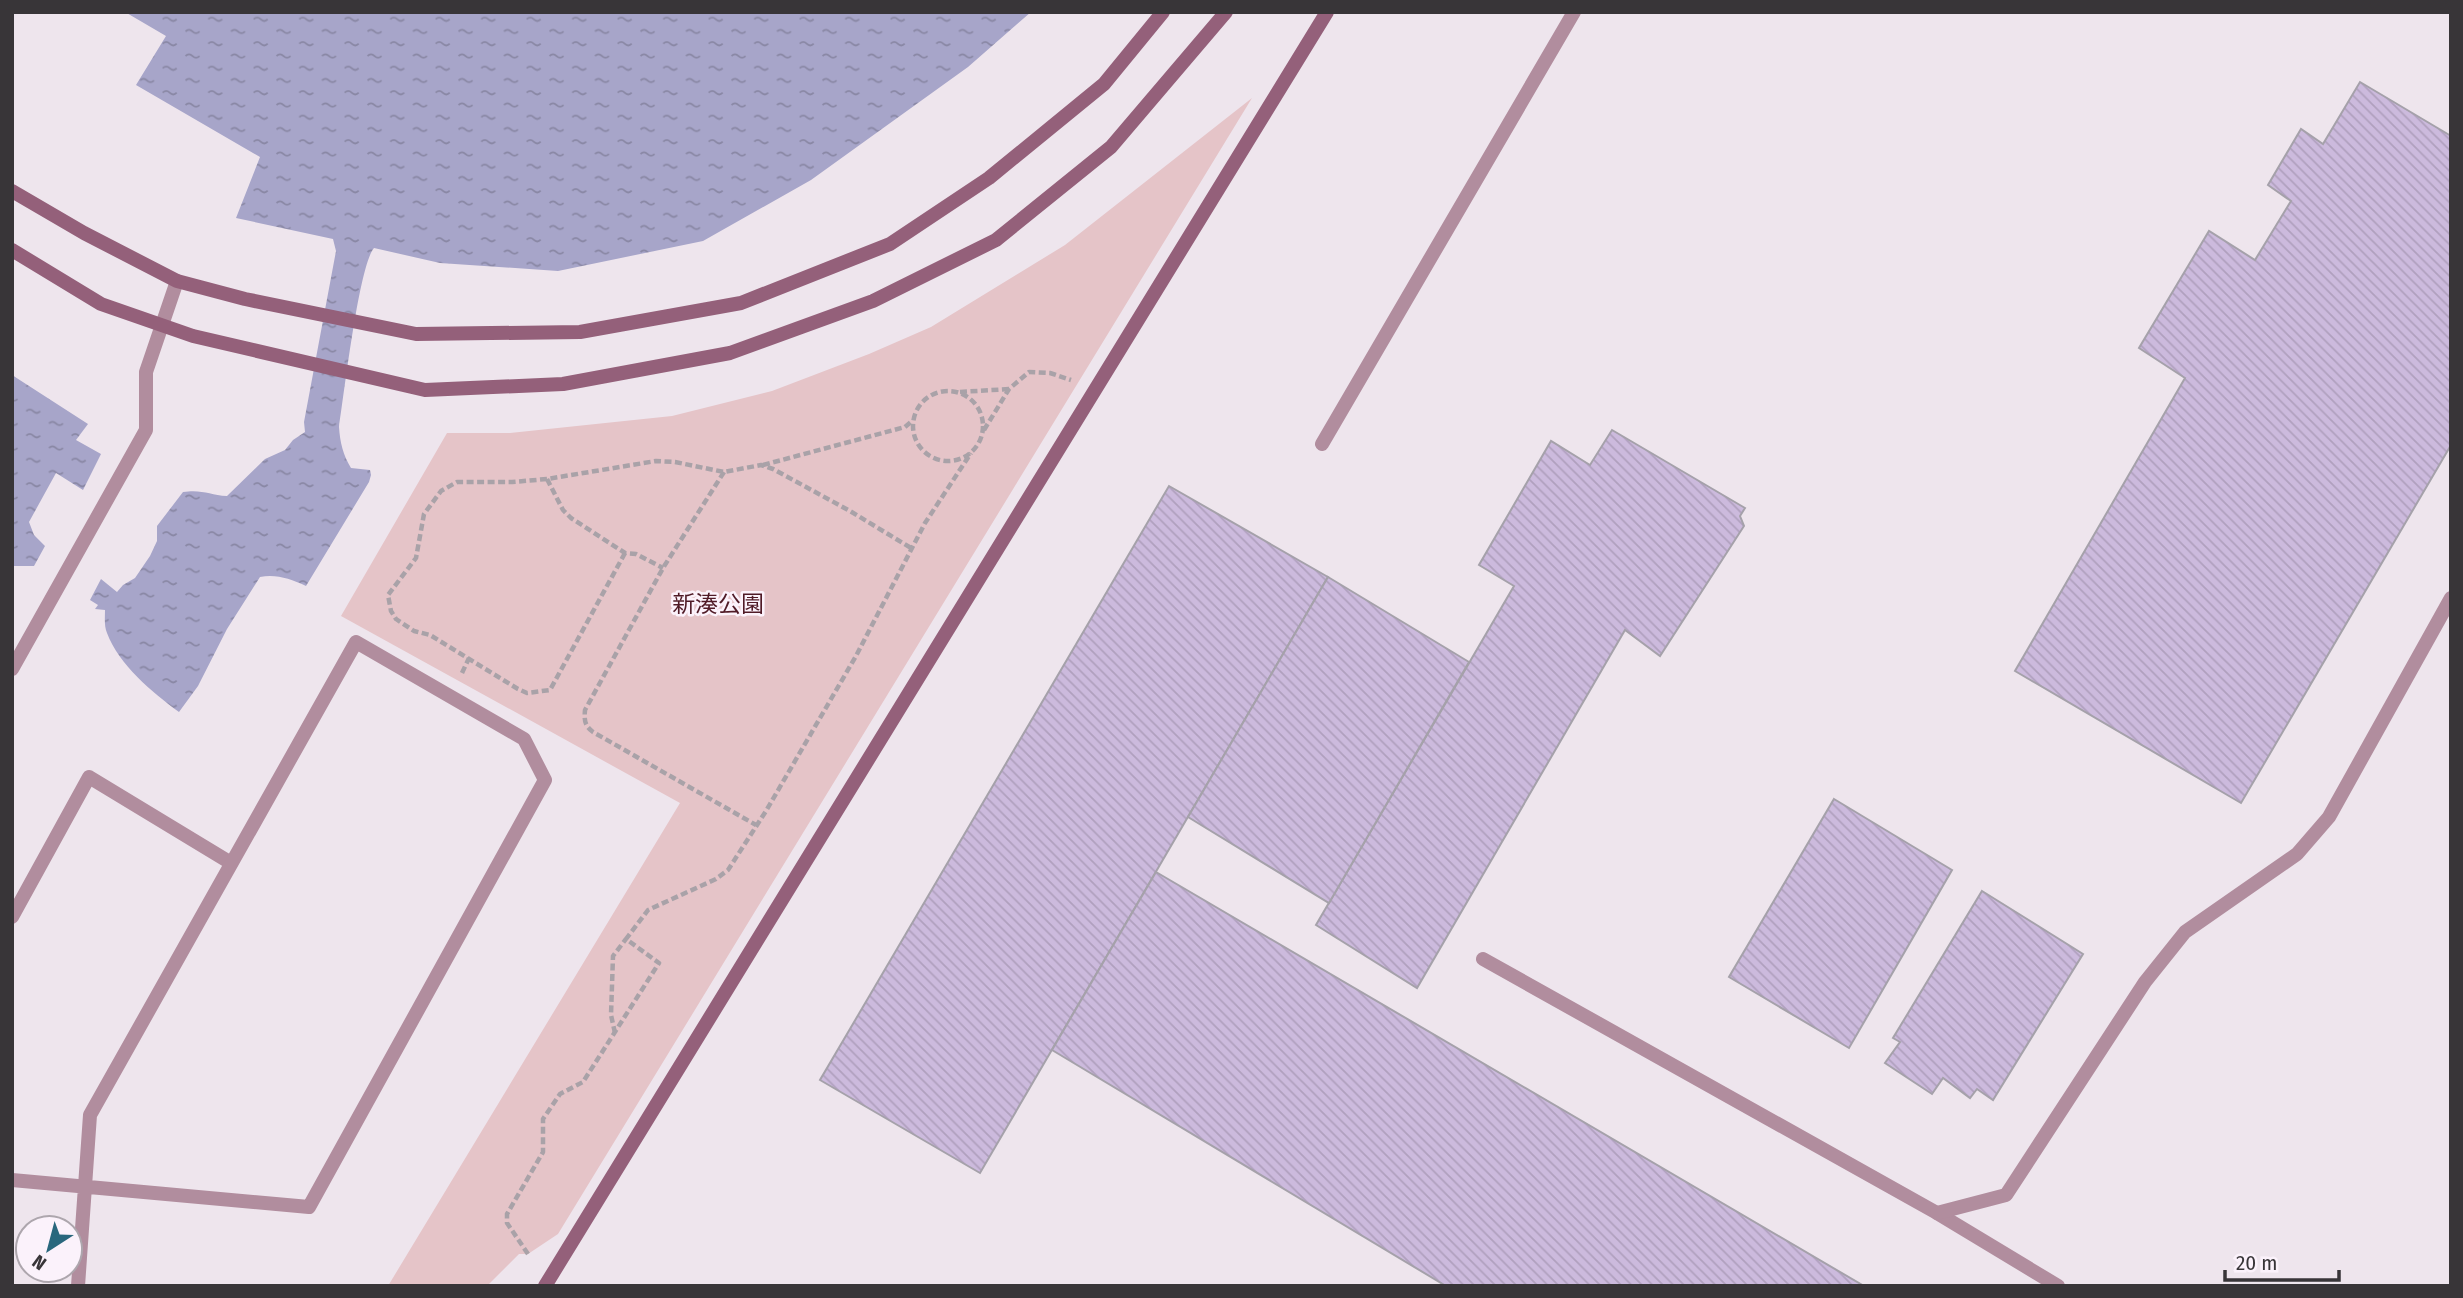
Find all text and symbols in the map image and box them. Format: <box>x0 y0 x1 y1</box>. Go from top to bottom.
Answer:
park label: 新湊公園 <box>672 590 764 618</box>
north arrow <box>14 1214 84 1284</box>
scale bar <box>2225 1238 2339 1282</box>
text: N <box>28 1250 51 1275</box>
text: 20 m <box>2236 1250 2277 1276</box>

